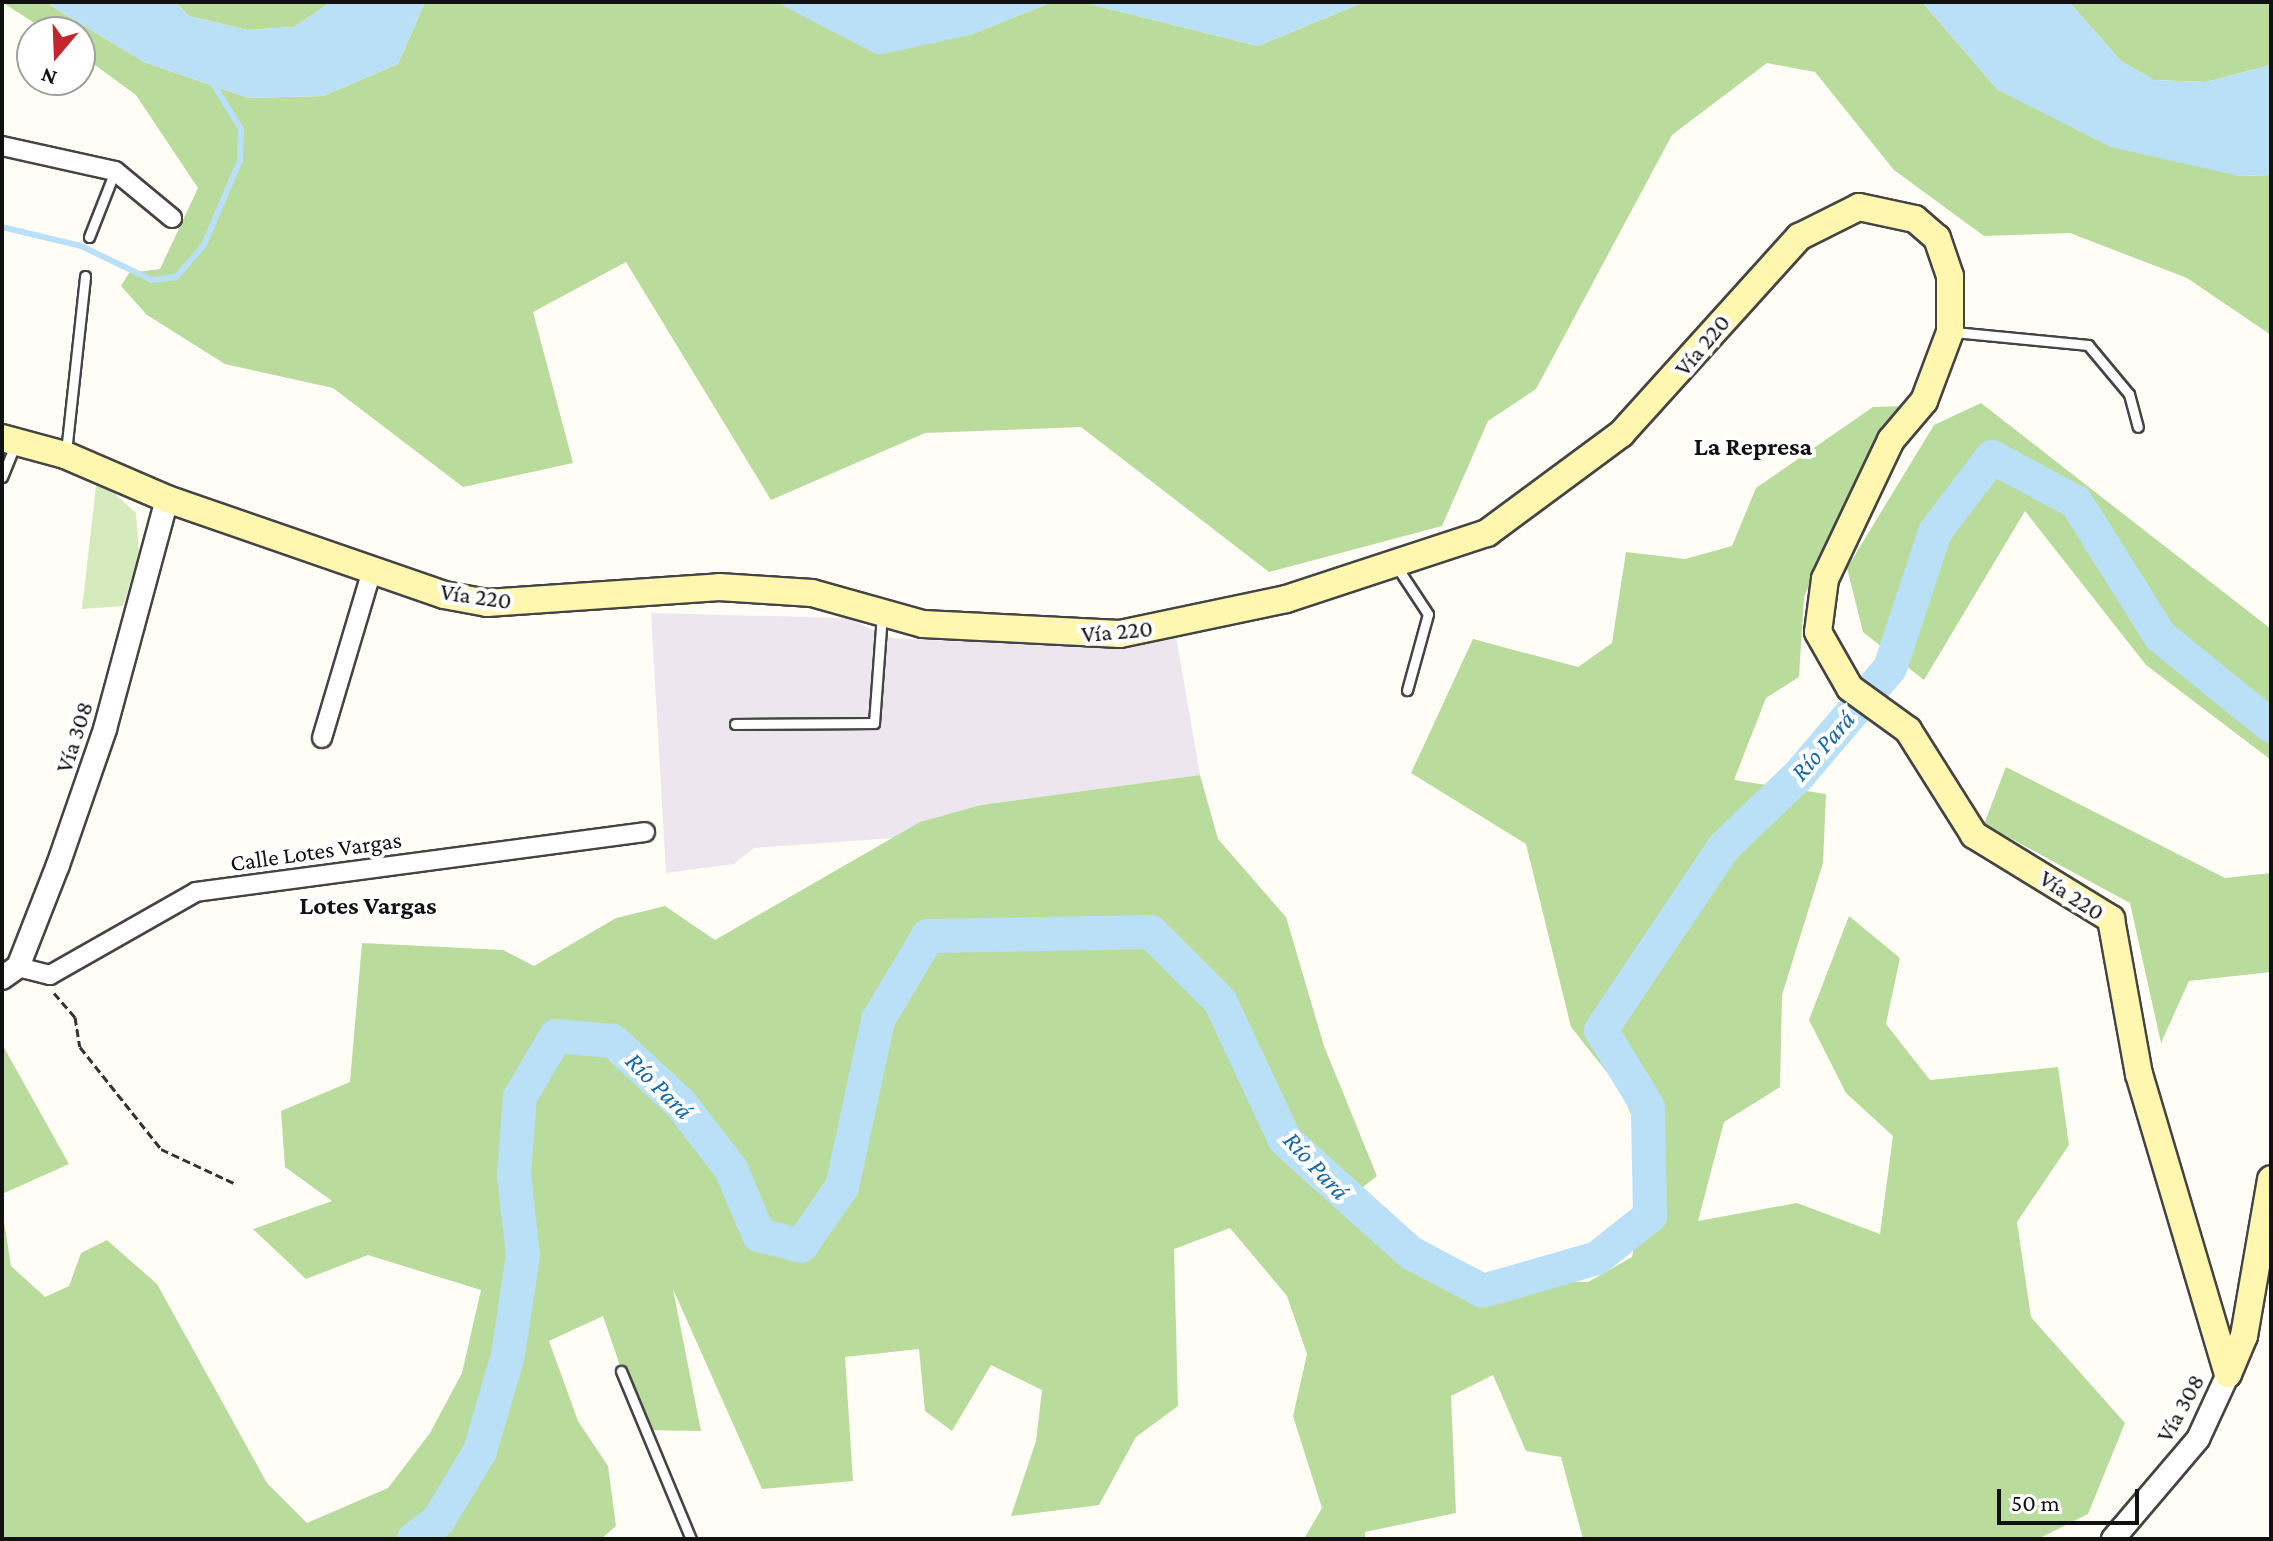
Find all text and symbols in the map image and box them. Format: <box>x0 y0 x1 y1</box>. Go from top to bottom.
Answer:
north arrow <box>16 16 96 96</box>
text: N <box>38 63 60 92</box>
street label: Vía 220 <box>1668 308 1736 382</box>
district label: La Represa <box>1694 431 1812 463</box>
street label: Vía 220 <box>439 577 513 615</box>
street label: Vía 220 <box>1080 614 1154 648</box>
street label: Vía 308 <box>49 698 99 776</box>
water label: Río Pará <box>1784 705 1862 787</box>
street label: Calle Lotes Vargas <box>228 825 404 877</box>
street label: Vía 220 <box>2034 863 2110 927</box>
district label: Lotes Vargas <box>299 890 437 922</box>
water label: Río Pará <box>619 1046 699 1126</box>
water label: Río Pará <box>1276 1125 1356 1207</box>
street label: Vía 308 <box>2150 1369 2210 1447</box>
scale bar <box>2001 1473 2143 1523</box>
text: 50 m <box>2011 1489 2060 1516</box>

